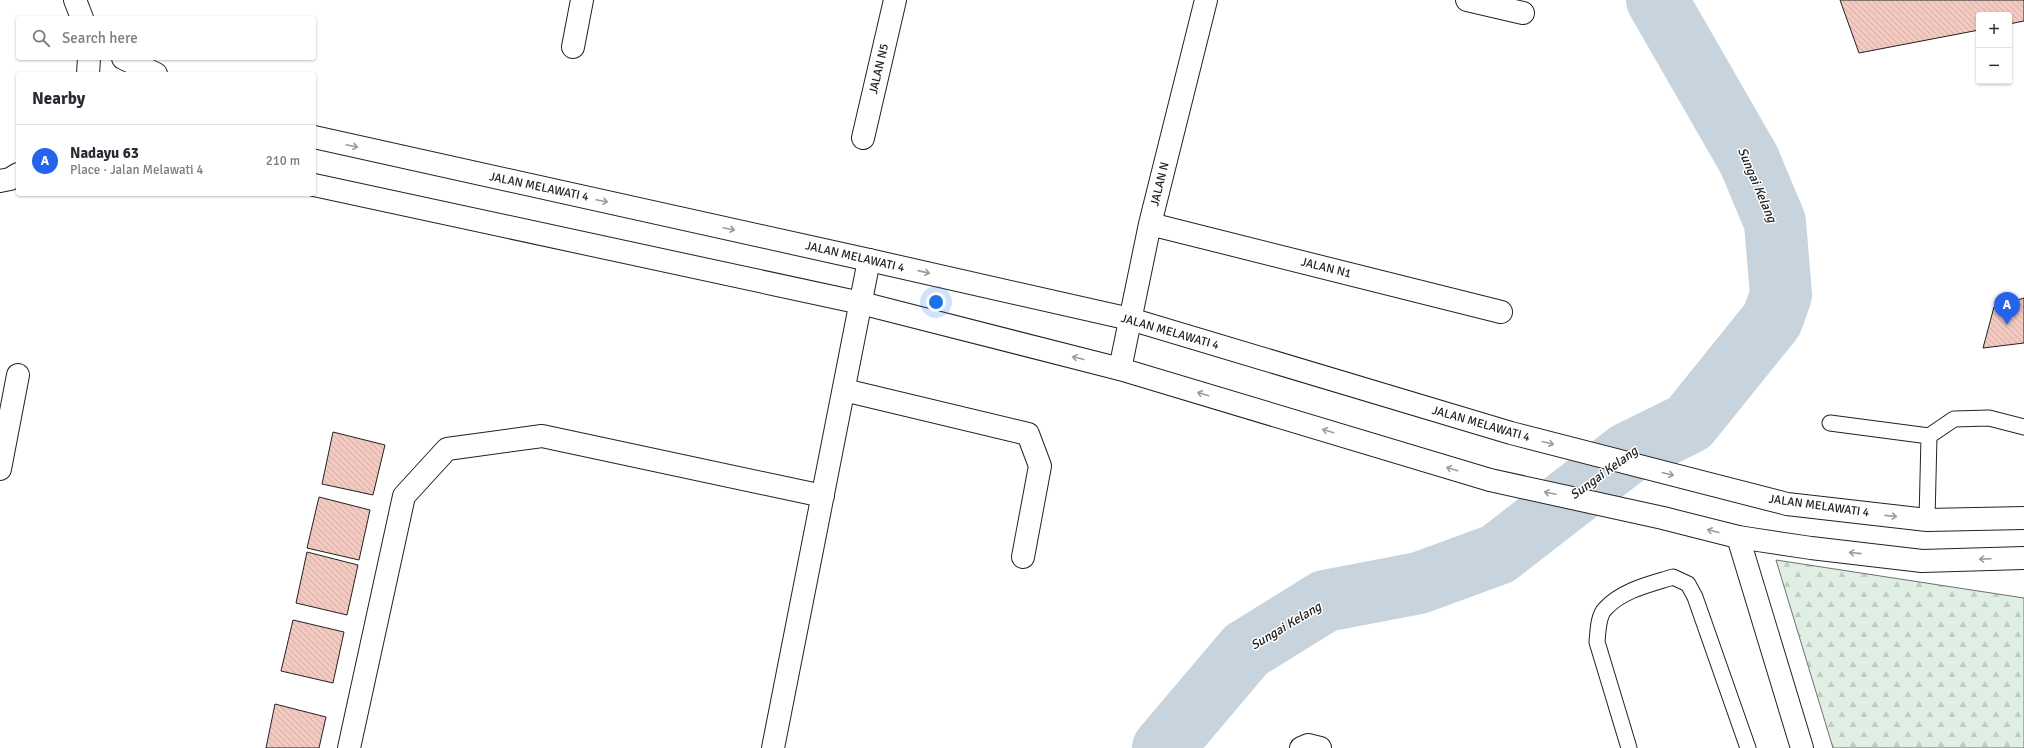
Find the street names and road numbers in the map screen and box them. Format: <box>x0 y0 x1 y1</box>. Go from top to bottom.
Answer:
street label: JALAN N5 <box>866 42 892 96</box>
street label: JALAN N <box>1147 160 1173 208</box>
street label: JALAN MELAWATI 4 <box>488 169 591 205</box>
street label: JALAN MELAWATI 4 <box>804 238 907 276</box>
street label: JALAN N1 <box>1299 255 1353 281</box>
street label: JALAN MELAWATI 4 <box>1119 311 1221 353</box>
street label: JALAN MELAWATI 4 <box>1430 403 1532 445</box>
street label: JALAN MELAWATI 4 <box>1768 492 1871 521</box>

